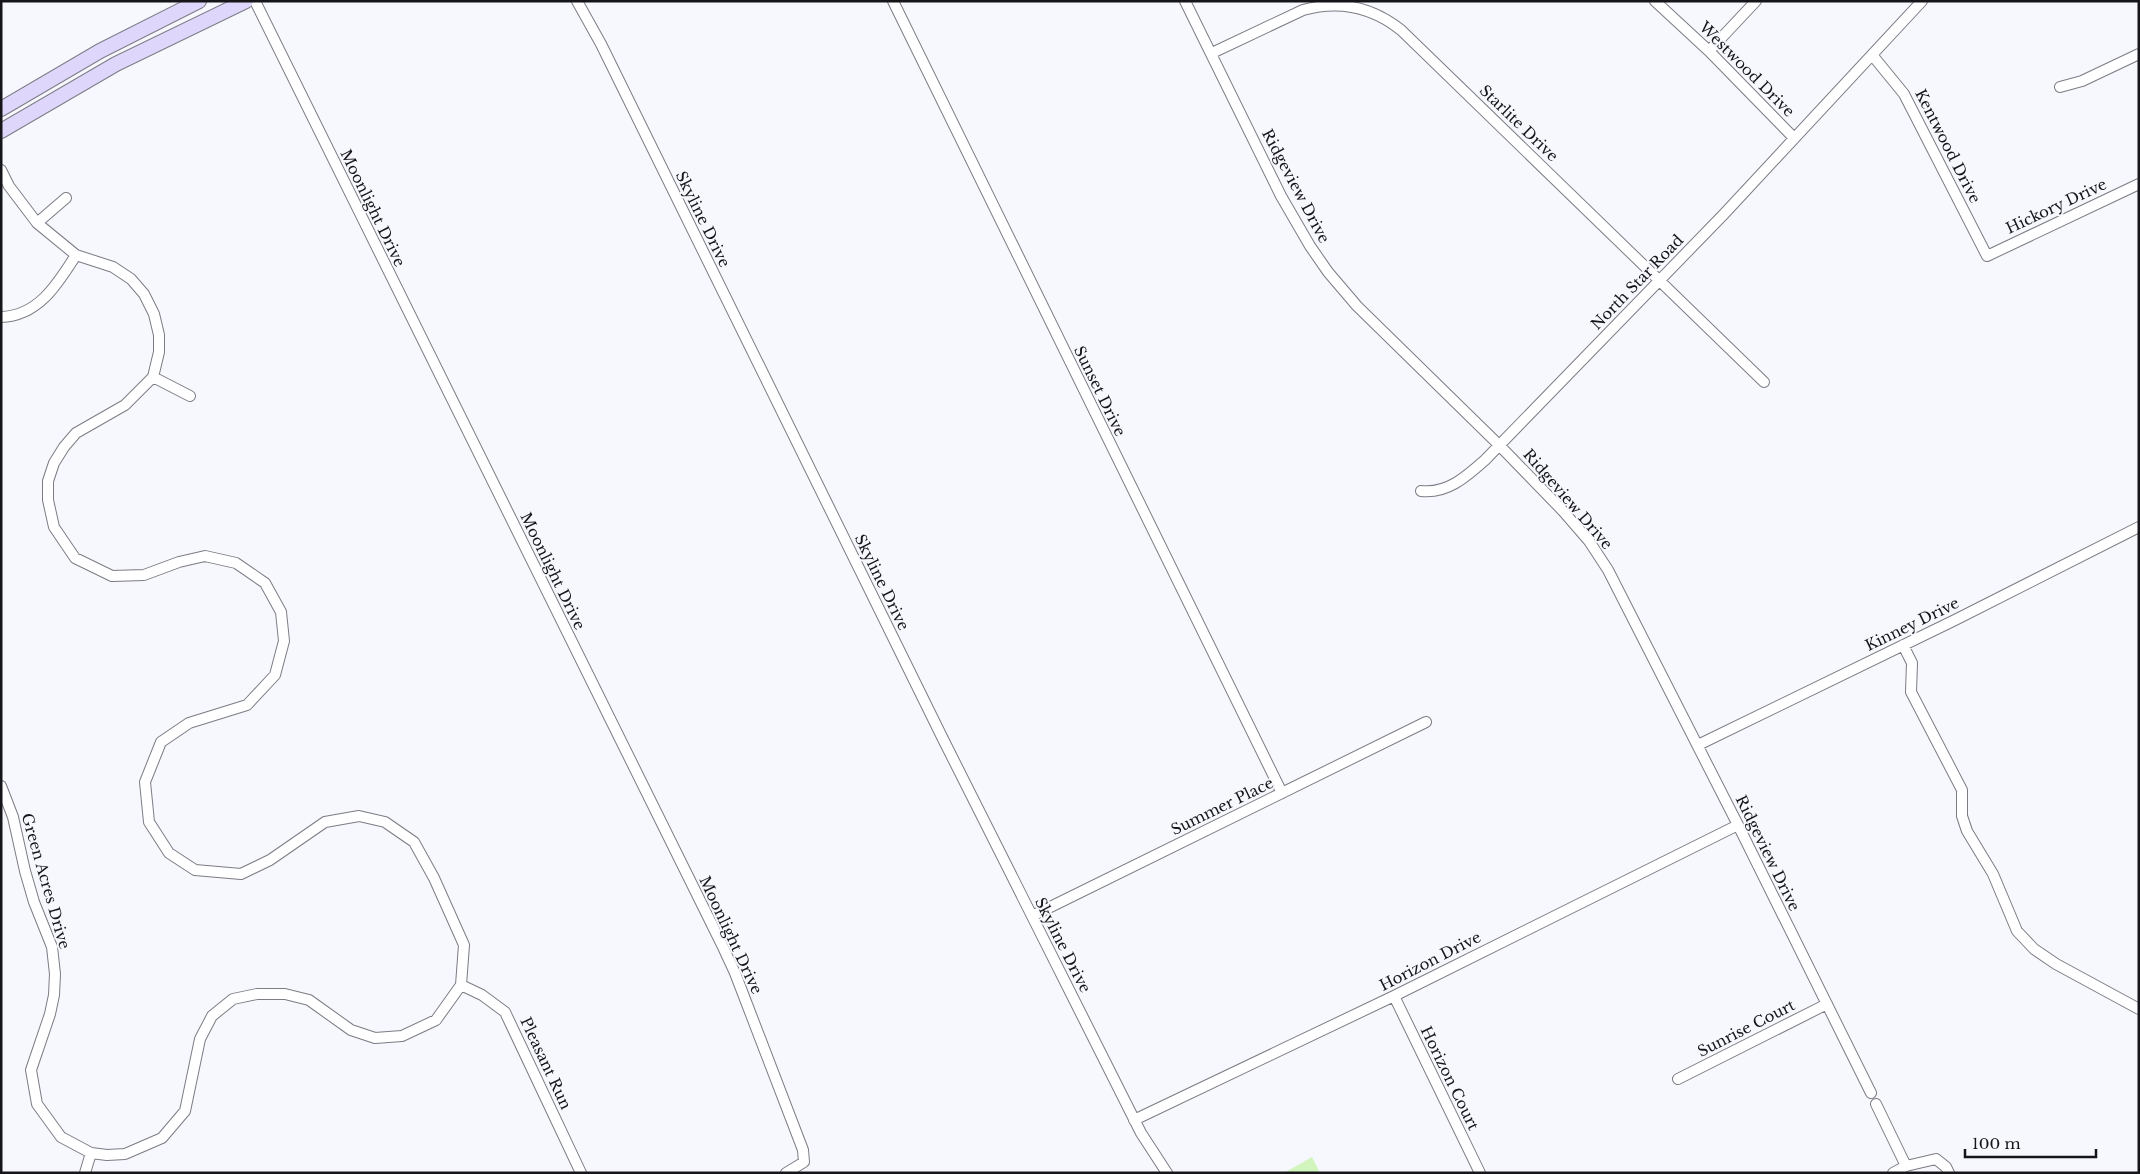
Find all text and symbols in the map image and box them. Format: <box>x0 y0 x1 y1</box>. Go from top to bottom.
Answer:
street label: Westwood Drive <box>1695 17 1799 121</box>
street label: Starlite Drive <box>1476 81 1562 165</box>
street label: Kentwood Drive <box>1911 86 1985 206</box>
street label: Ridgeview Drive <box>1258 126 1334 246</box>
street label: Moonlight Drive <box>336 146 410 270</box>
street label: Skyline Drive <box>672 168 734 270</box>
street label: Hickory Drive <box>2003 174 2109 238</box>
street label: North Star Road <box>1587 230 1687 334</box>
street label: Sunset Drive <box>1070 343 1130 439</box>
street label: Ridgeview Drive <box>1519 445 1617 553</box>
street label: Moonlight Drive <box>516 509 590 633</box>
street label: Skyline Drive <box>851 531 913 633</box>
street label: Kinney Drive <box>1862 593 1962 655</box>
street label: Summer Place <box>1168 773 1276 839</box>
street label: Ridgeview Drive <box>1732 792 1804 914</box>
street label: Green Acres Drive <box>18 811 74 951</box>
street label: Moonlight Drive <box>695 873 767 997</box>
street label: Skyline Drive <box>1031 894 1095 996</box>
street label: Horizon Drive <box>1376 927 1484 995</box>
street label: Sunrise Court <box>1694 995 1798 1061</box>
street label: Pleasant Run <box>516 1014 576 1112</box>
street label: Horizon Court <box>1417 1023 1483 1133</box>
scale bar <box>1965 1126 2096 1158</box>
text: 100 m <box>1972 1134 2021 1153</box>

